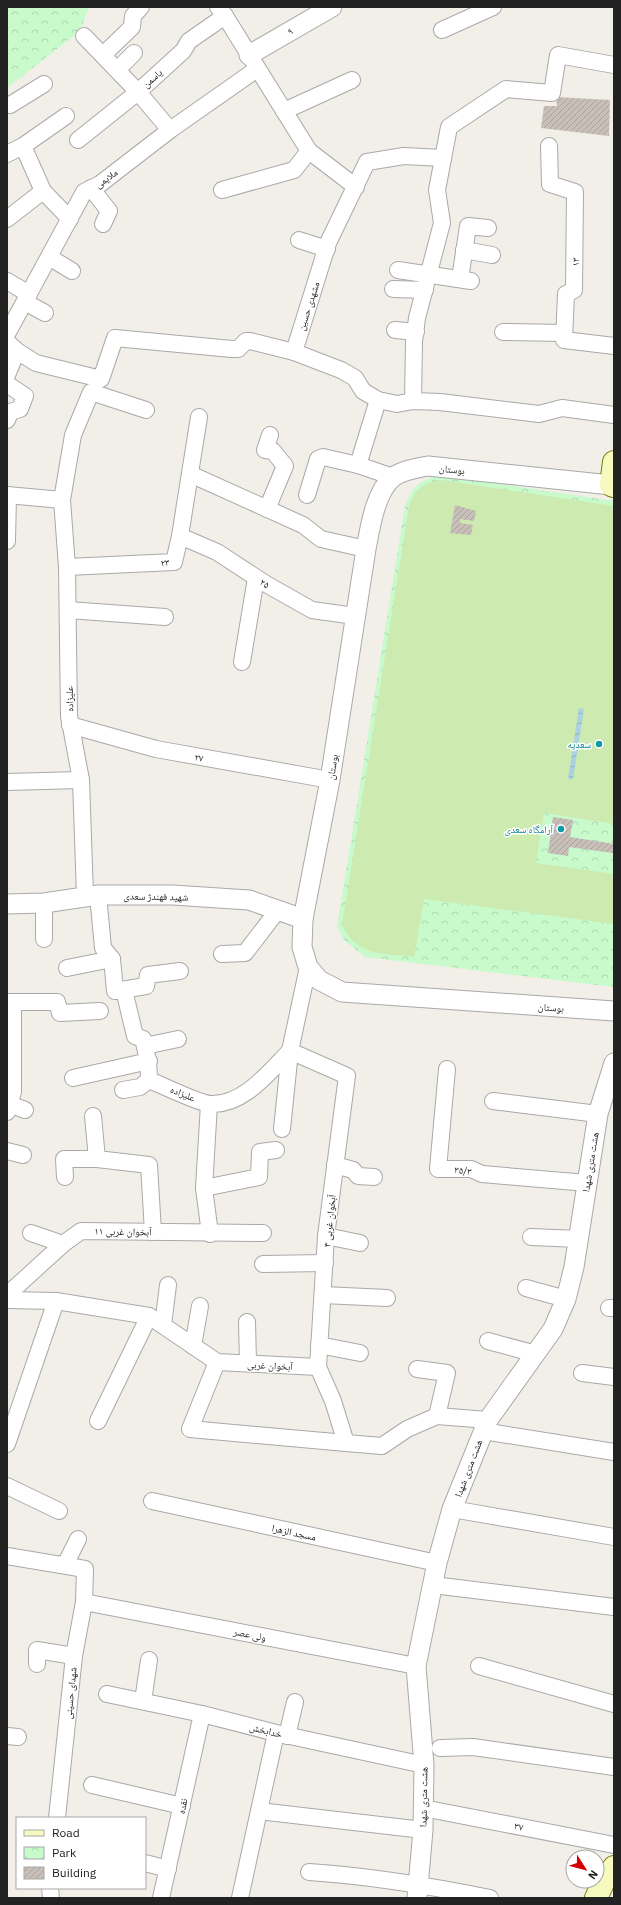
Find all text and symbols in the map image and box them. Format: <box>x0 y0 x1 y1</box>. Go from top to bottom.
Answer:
street label: ۹ <box>285 24 296 38</box>
street label: یاسمن <box>140 66 165 91</box>
street label: ملایمی <box>92 166 121 191</box>
street label: ۱۳ <box>569 257 582 267</box>
street label: مشهدی حسین <box>294 280 323 332</box>
street label: بوستان <box>438 462 466 477</box>
street label: ۲۳ <box>160 556 171 569</box>
street label: ۲۵ <box>257 576 272 592</box>
street label: علیزاده <box>63 686 76 712</box>
place label: سعدیه <box>568 738 591 751</box>
marker: سعدیه <box>594 739 604 749</box>
street label: ۲۷ <box>193 750 205 765</box>
street label: بوستان <box>324 753 341 781</box>
place label: آرامگاه سعدی <box>505 823 553 836</box>
marker: آرامگاه سعدی <box>556 824 566 834</box>
street label: شهید فهندژ سعدی <box>124 889 189 904</box>
street label: بوستان <box>538 1000 565 1015</box>
street label: علیزاده <box>168 1083 197 1104</box>
street label: هشت متری شهدا <box>579 1131 602 1193</box>
street label: ۳۵/۳ <box>454 1163 473 1178</box>
street label: آبخوان غربی ۳ <box>320 1194 339 1248</box>
street label: آبخوان غربی ۱۱ <box>94 1225 152 1239</box>
street label: آبخوان غربی <box>247 1358 294 1373</box>
street label: هشت متری شهدا <box>452 1438 485 1499</box>
street label: مسجد الزهرا <box>271 1521 318 1544</box>
street label: ولی عصر <box>232 1625 268 1644</box>
street label: شهدای حسینی <box>61 1666 80 1720</box>
street label: خدابخش <box>248 1720 284 1741</box>
street label: هشت متری شهدا <box>416 1767 431 1827</box>
street label: نقده <box>175 1797 191 1815</box>
legend <box>16 1817 146 1889</box>
street label: ۳۷ <box>513 1819 525 1834</box>
text: Road <box>52 1825 80 1840</box>
text: Park <box>52 1845 77 1860</box>
north arrow <box>565 1849 605 1889</box>
text: Building <box>52 1865 97 1880</box>
text: N <box>585 1868 601 1882</box>

